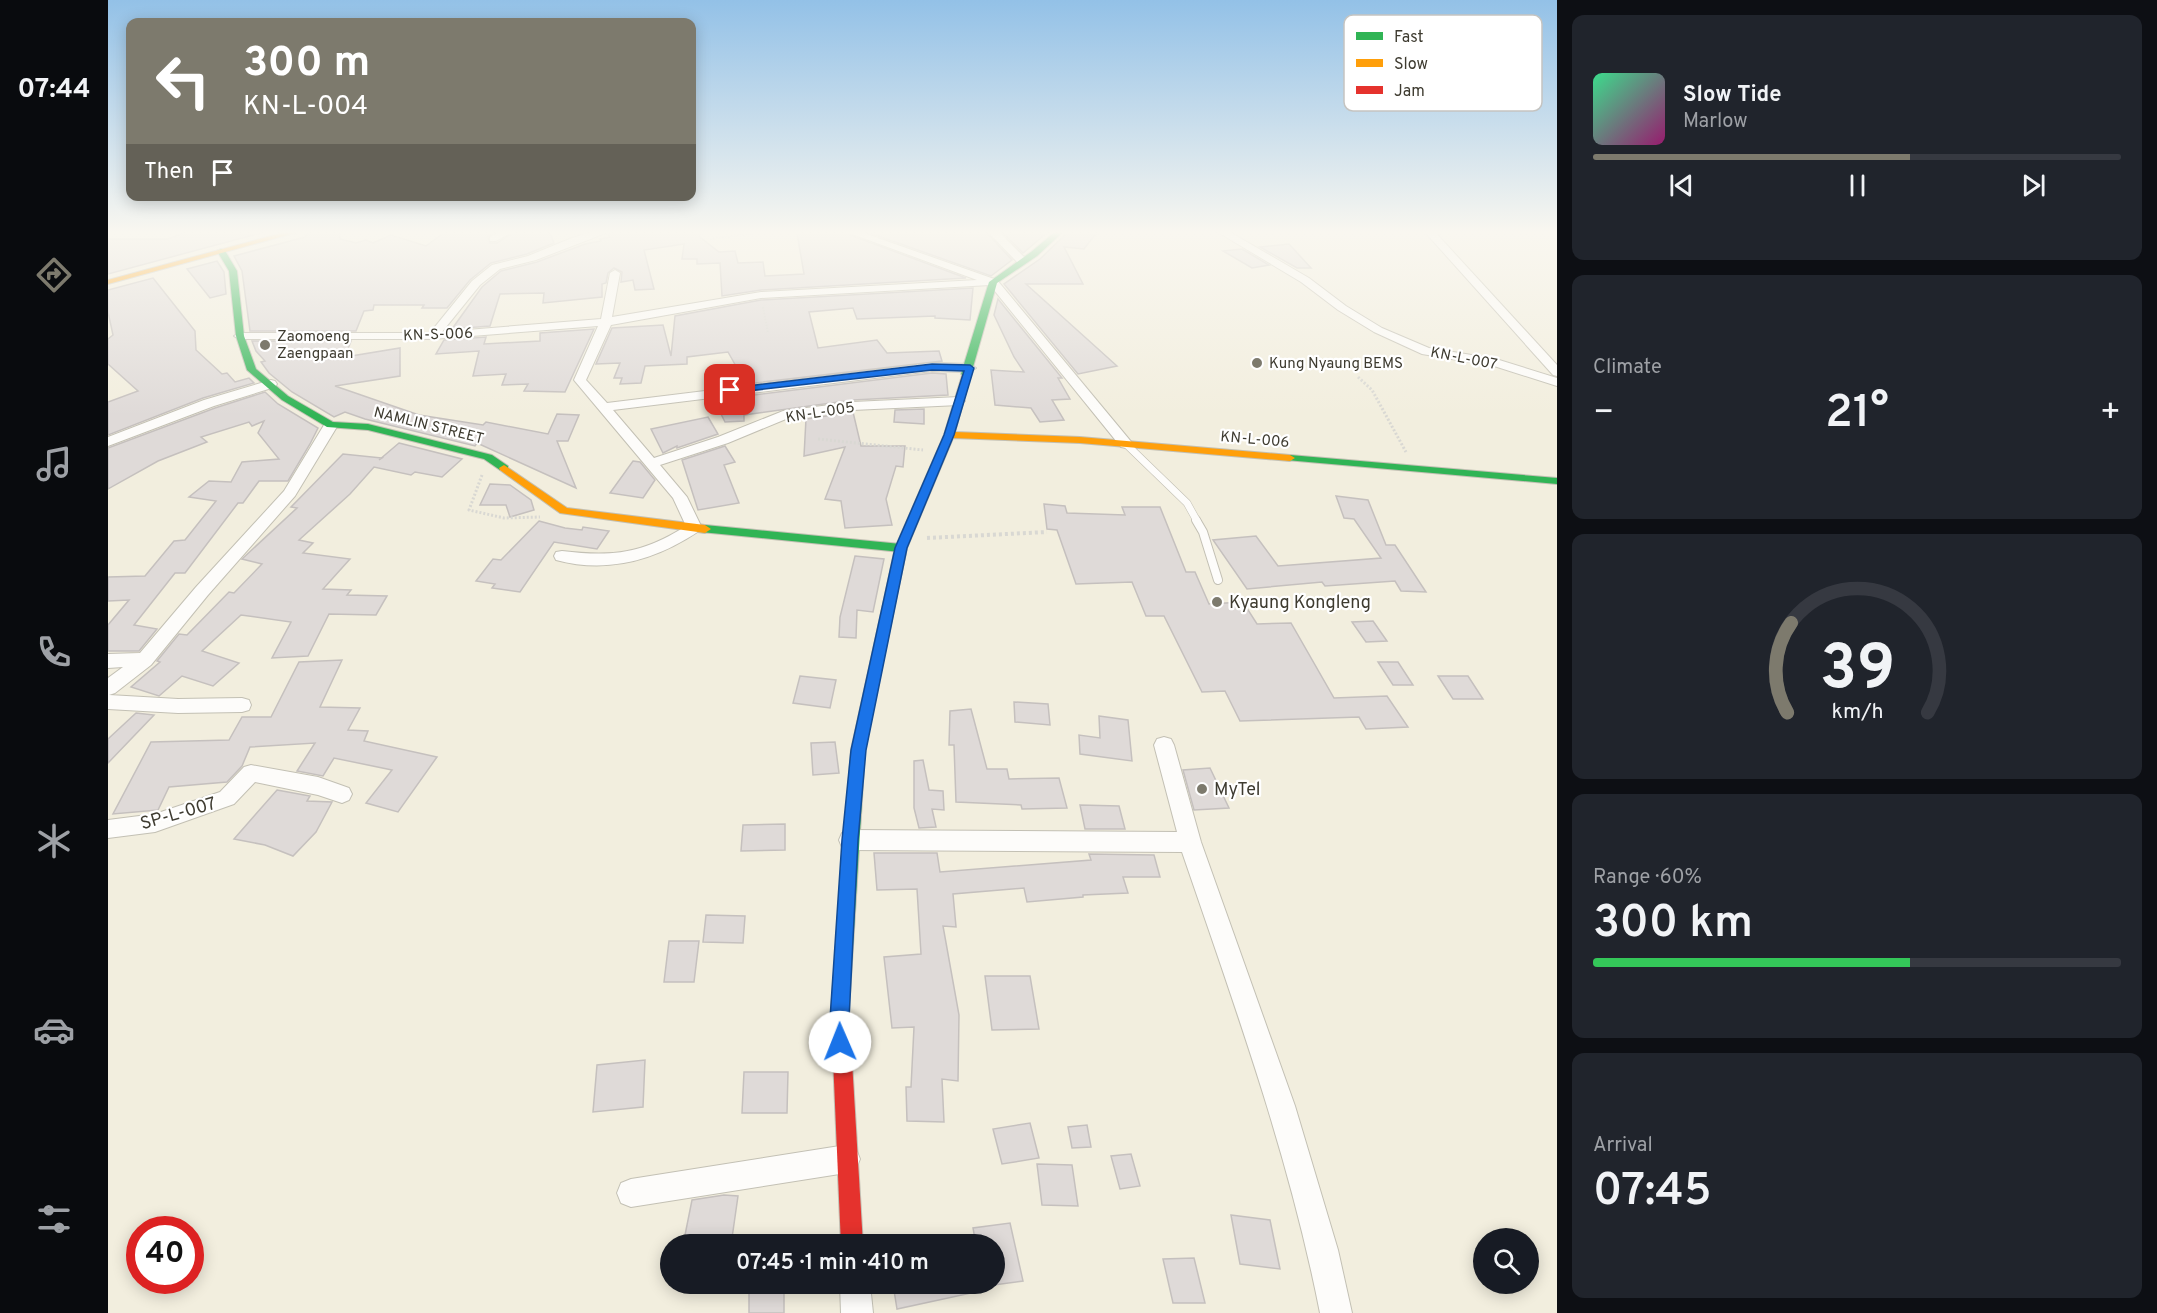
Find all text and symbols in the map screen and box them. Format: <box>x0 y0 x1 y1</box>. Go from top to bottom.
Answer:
legend <box>1344 15 1542 111</box>
text: Fast <box>1394 28 1424 48</box>
text: 300 m <box>243 38 370 91</box>
icon: left <box>144 42 222 120</box>
text: Slow <box>1394 55 1428 75</box>
text: 07:44 <box>17 73 91 107</box>
text: Jam <box>1394 82 1425 102</box>
text: Slow Tide <box>1683 82 1782 109</box>
text: KN-L-004 <box>243 90 368 124</box>
text: Marlow <box>1683 109 1747 135</box>
icon: arrive <box>206 156 239 189</box>
text: Then <box>144 159 194 186</box>
icon: previous <box>1665 169 1698 202</box>
icon: pause <box>1841 169 1874 202</box>
icon: next <box>2017 169 2050 202</box>
icon: directions <box>33 254 75 296</box>
street label: KN-S-006 <box>403 325 473 346</box>
place label: Zaomoeng Zaengpaan <box>277 328 353 364</box>
marker: Zaomoeng Zaengpaan <box>258 338 272 352</box>
street label: KN-L-007 <box>1429 344 1499 375</box>
place label: Kung Nyaung BEMS <box>1269 355 1403 374</box>
text: Climate <box>1593 355 1662 381</box>
marker: Kung Nyaung BEMS <box>1250 356 1264 370</box>
pin <box>704 364 755 415</box>
icon: arrive <box>713 373 746 406</box>
text: 21° <box>1825 386 1889 443</box>
text: − <box>1593 393 1614 435</box>
text: + <box>2100 393 2121 435</box>
street label: KN-L-005 <box>784 399 856 428</box>
street label: NAMLIN STREET <box>372 404 486 449</box>
street label: KN-L-006 <box>1220 428 1290 453</box>
icon: music <box>33 443 75 485</box>
place label: Kyaung Kongleng <box>1229 592 1371 615</box>
marker: Kyaung Kongleng <box>1210 595 1224 609</box>
icon: phone <box>33 631 75 673</box>
text: 39 <box>1819 633 1895 712</box>
text: km/h <box>1831 700 1883 727</box>
place label: MyTel <box>1214 779 1261 802</box>
marker: MyTel <box>1195 782 1209 796</box>
street label: SP-L-007 <box>138 793 219 836</box>
icon: climate <box>33 820 75 862</box>
text: Range · 60% <box>1593 865 1702 891</box>
text: 300 km <box>1593 896 1753 953</box>
icon: car <box>33 1009 75 1051</box>
position arrow <box>808 1010 872 1074</box>
text: Arrival <box>1593 1133 1653 1159</box>
text: 07:45 <box>1593 1164 1712 1221</box>
icon: filters <box>33 1198 75 1240</box>
speed limit sign: 40 <box>126 1216 204 1294</box>
map controls <box>1473 1228 1539 1294</box>
button: search <box>1473 1228 1539 1294</box>
text: 07:45 · 1 min · 410 m <box>736 1250 929 1277</box>

